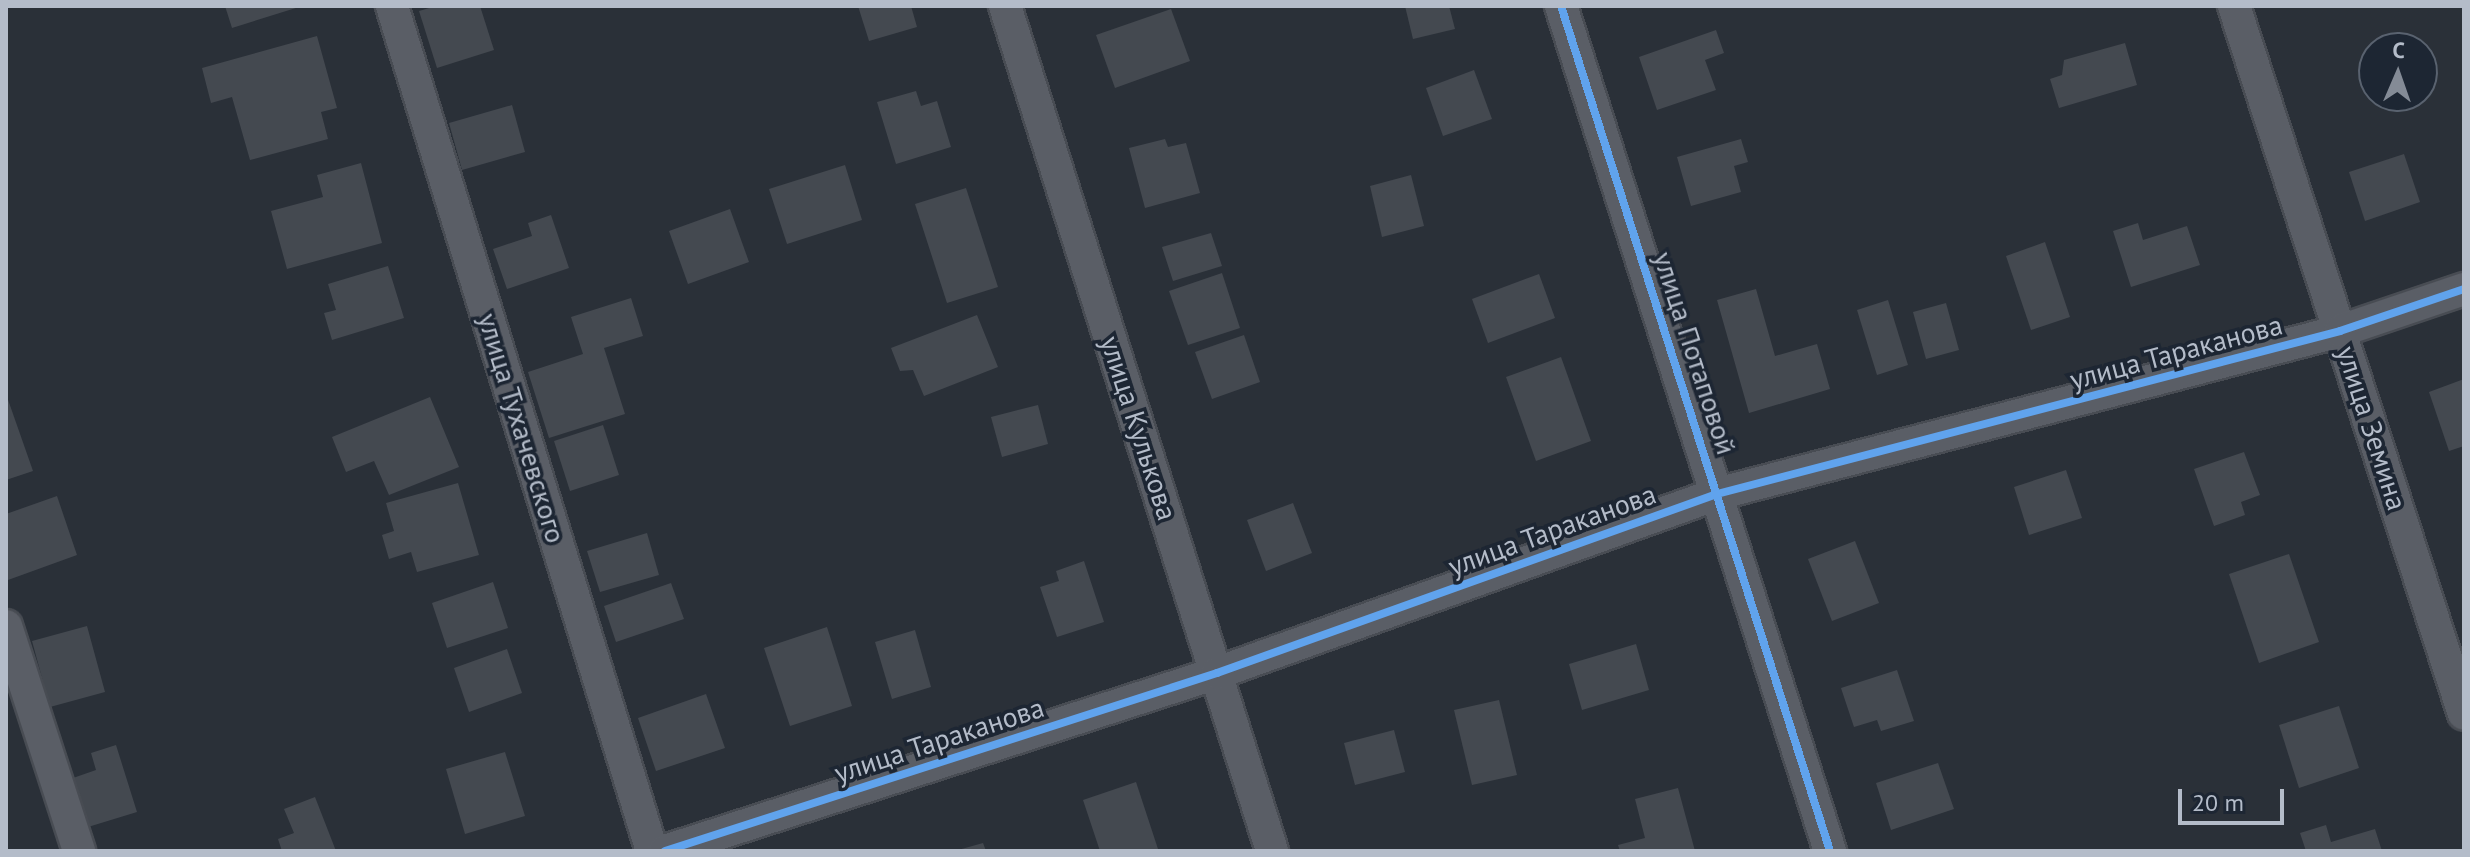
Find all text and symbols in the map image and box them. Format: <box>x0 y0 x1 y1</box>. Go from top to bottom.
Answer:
north arrow <box>2358 32 2438 112</box>
text: С <box>2392 36 2405 64</box>
street label: улица Потаповой <box>1646 247 1744 459</box>
street label: улица Тараканова <box>2066 307 2286 397</box>
street label: улица Тухачевского <box>471 309 573 547</box>
street label: улица Кулькова <box>1093 332 1185 524</box>
street label: улица Земина <box>2330 342 2414 514</box>
street label: улица Тараканова <box>1443 477 1661 583</box>
street label: улица Тараканова <box>829 690 1049 790</box>
scale bar <box>2182 773 2288 823</box>
text: 20 m <box>2192 787 2244 818</box>

